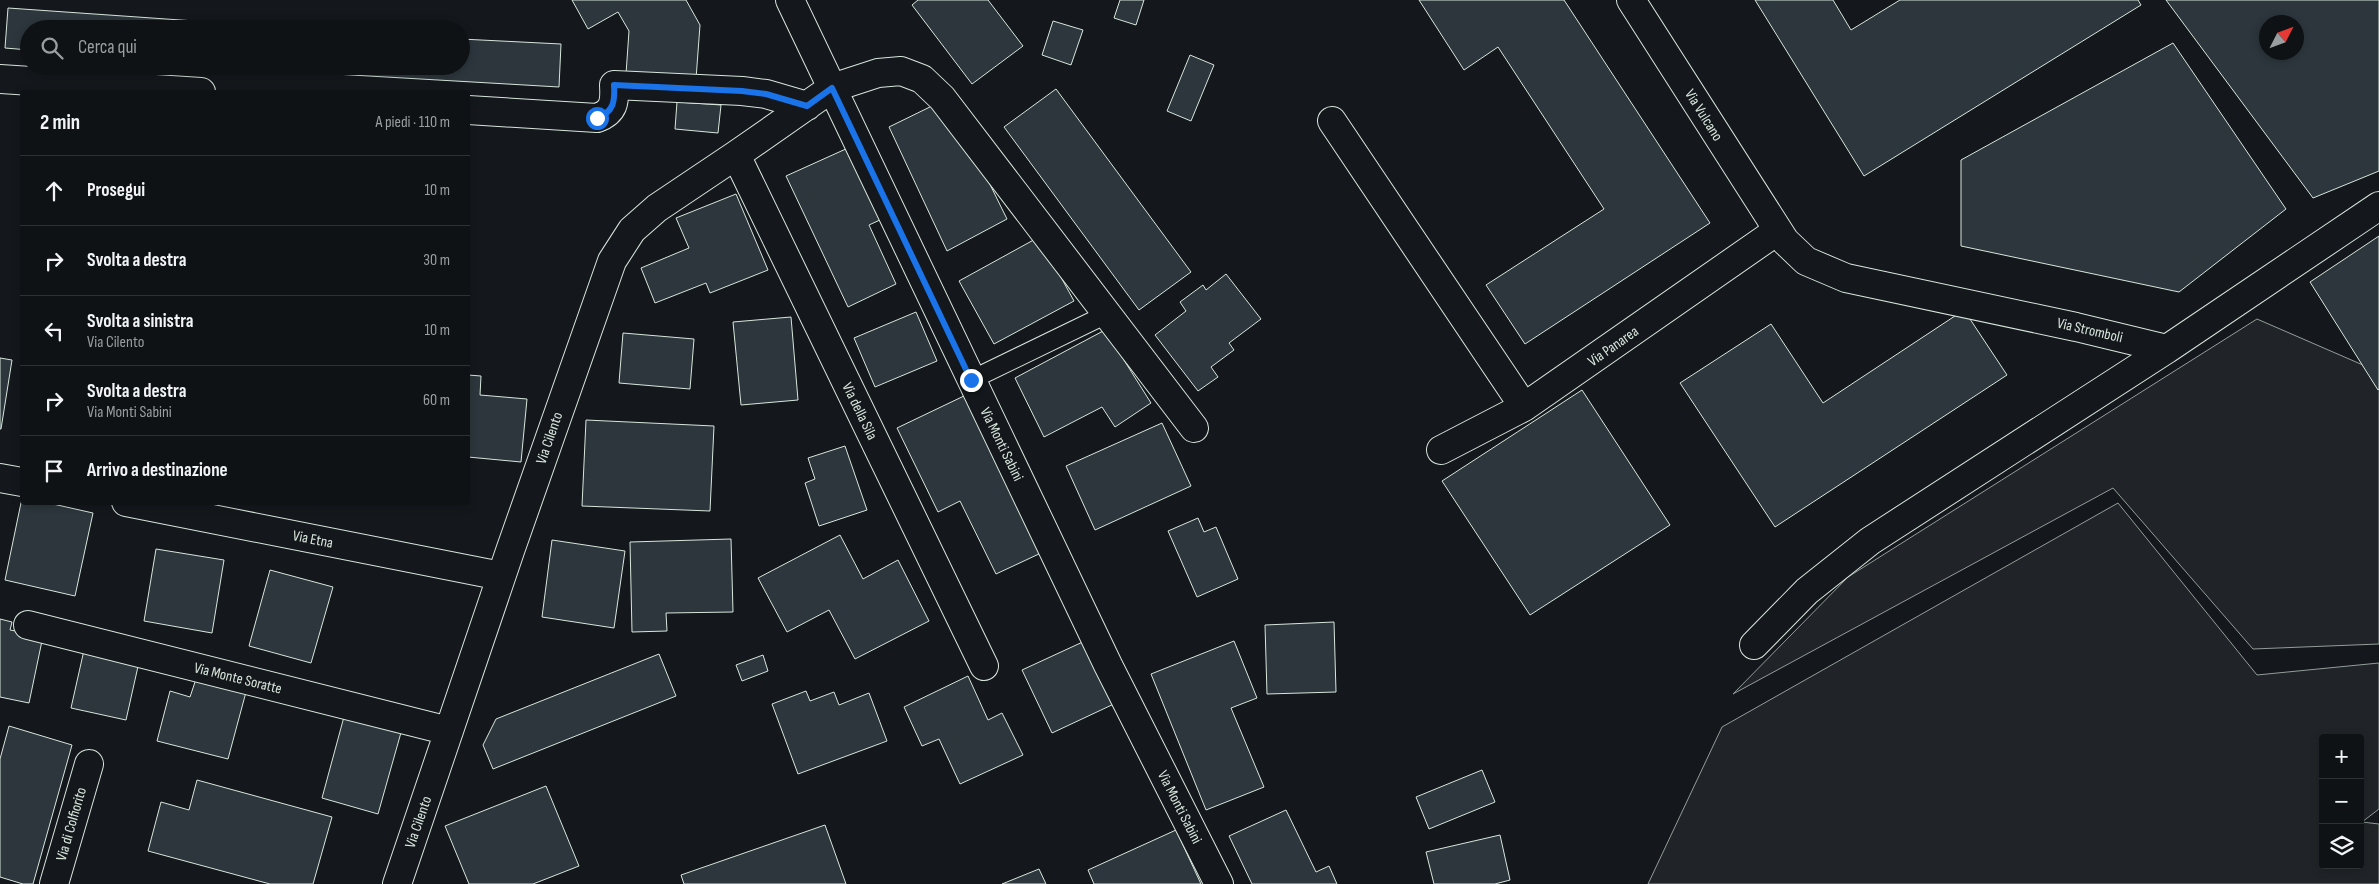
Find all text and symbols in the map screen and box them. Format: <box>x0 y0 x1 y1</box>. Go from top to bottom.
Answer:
north arrow <box>2259 15 2304 60</box>
search box <box>20 20 470 75</box>
icon: search <box>38 34 66 62</box>
text: Cerca qui <box>78 36 137 59</box>
street label: Via Vulcano <box>1680 86 1727 145</box>
route start <box>586 107 609 130</box>
text: 2 min <box>40 110 80 135</box>
text: A piedi · 110 m <box>376 113 450 132</box>
icon: ahead <box>40 177 68 205</box>
text: Prosegui <box>87 179 145 202</box>
text: 10 m <box>424 181 450 200</box>
icon: right <box>40 247 68 275</box>
text: Svolta a destra <box>87 249 187 272</box>
text: 30 m <box>423 251 450 270</box>
text: Svolta a sinistra <box>87 310 194 333</box>
street label: Via Stromboli <box>2055 314 2125 347</box>
icon: left <box>40 317 68 345</box>
text: 10 m <box>424 321 450 340</box>
street label: Via Panarea <box>1584 322 1643 371</box>
text: Via Cilento <box>87 333 144 352</box>
route end <box>960 369 983 392</box>
street label: Via della Sila <box>838 379 882 443</box>
text: Svolta a destra <box>87 380 187 403</box>
icon: right <box>40 387 68 415</box>
text: 60 m <box>423 391 450 410</box>
text: Via Monti Sabini <box>87 403 172 422</box>
street label: Via Monti Sabini <box>976 404 1028 484</box>
street label: Via Cilento <box>532 410 567 467</box>
icon: arrive <box>40 457 68 485</box>
text: Arrivo a destinazione <box>87 459 228 482</box>
street label: Via Etna <box>291 526 335 553</box>
street label: Via Monte Soratte <box>192 658 284 699</box>
map controls <box>2319 734 2364 869</box>
button: + <box>2319 734 2364 779</box>
street label: Via Monti Sabini <box>1153 767 1206 847</box>
button: − <box>2319 779 2364 824</box>
street label: Via di Colfiorito <box>52 785 91 863</box>
street label: Via Cilento <box>401 794 436 851</box>
button: layers <box>2319 824 2364 869</box>

